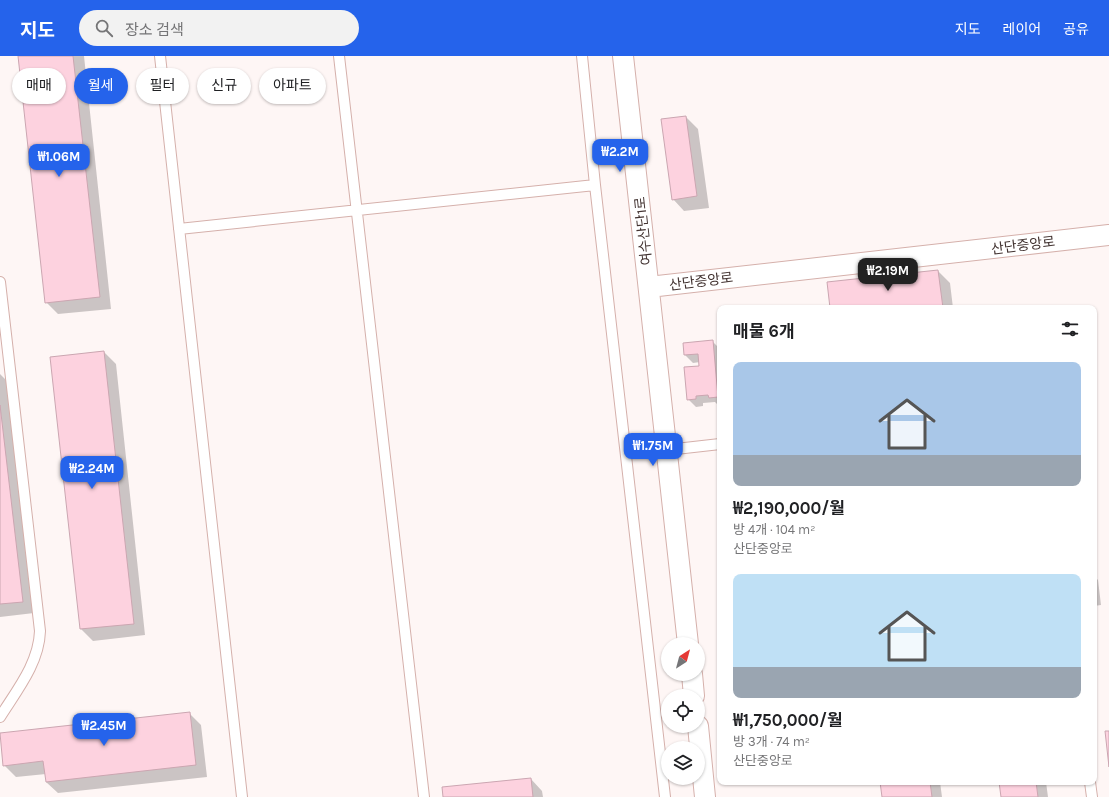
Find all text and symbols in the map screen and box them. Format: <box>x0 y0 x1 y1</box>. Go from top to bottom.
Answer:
search box <box>79 10 359 46</box>
icon: search <box>93 17 115 39</box>
text: 지도 <box>20 20 55 42</box>
text: 장소 검색 <box>125 21 184 39</box>
text: 지도 <box>955 21 981 38</box>
text: 레이어 <box>1003 21 1041 38</box>
text: 공유 <box>1063 21 1089 38</box>
chip: 매매 <box>12 68 66 104</box>
chip: 월세 <box>74 68 128 104</box>
chip: 필터 <box>136 68 189 104</box>
chip: 신규 <box>197 68 251 104</box>
chip: 아파트 <box>259 68 326 104</box>
pin: ₩2.2M <box>592 139 648 173</box>
pin: ₩1.06M <box>26 144 92 178</box>
text: ₩2.2M <box>601 144 639 159</box>
text: ₩1.06M <box>38 149 80 164</box>
street label: 여수산단1로 <box>631 196 656 266</box>
street label: 산단중앙로 <box>990 233 1056 258</box>
pin: ₩2.19M <box>855 258 921 292</box>
text: ₩2.19M <box>867 263 909 278</box>
street label: 산단중앙로 <box>668 269 734 294</box>
icon: filters <box>1059 318 1081 340</box>
text: 매물 6개 <box>733 321 795 341</box>
icon: home <box>871 388 943 460</box>
pin: ₩1.75M <box>620 433 686 467</box>
text: ₩1.75M <box>633 438 673 453</box>
pin: ₩2.24M <box>59 456 125 490</box>
text: ₩2.24M <box>69 461 115 476</box>
text: ₩2,190,000/월 <box>733 498 845 518</box>
text: 방 4개 · 104 m² <box>733 522 816 537</box>
text: 산단중앙로 <box>733 541 793 556</box>
icon: home <box>871 600 943 672</box>
north arrow <box>661 637 705 681</box>
map controls <box>661 637 705 785</box>
button: locate <box>661 689 705 733</box>
text: ₩1,750,000/월 <box>733 710 843 730</box>
pin: ₩2.45M <box>71 713 137 747</box>
text: ₩2.45M <box>82 718 127 733</box>
text: 방 3개 · 74 m² <box>733 734 810 749</box>
button: layers <box>661 741 705 785</box>
text: 산단중앙로 <box>733 753 793 768</box>

